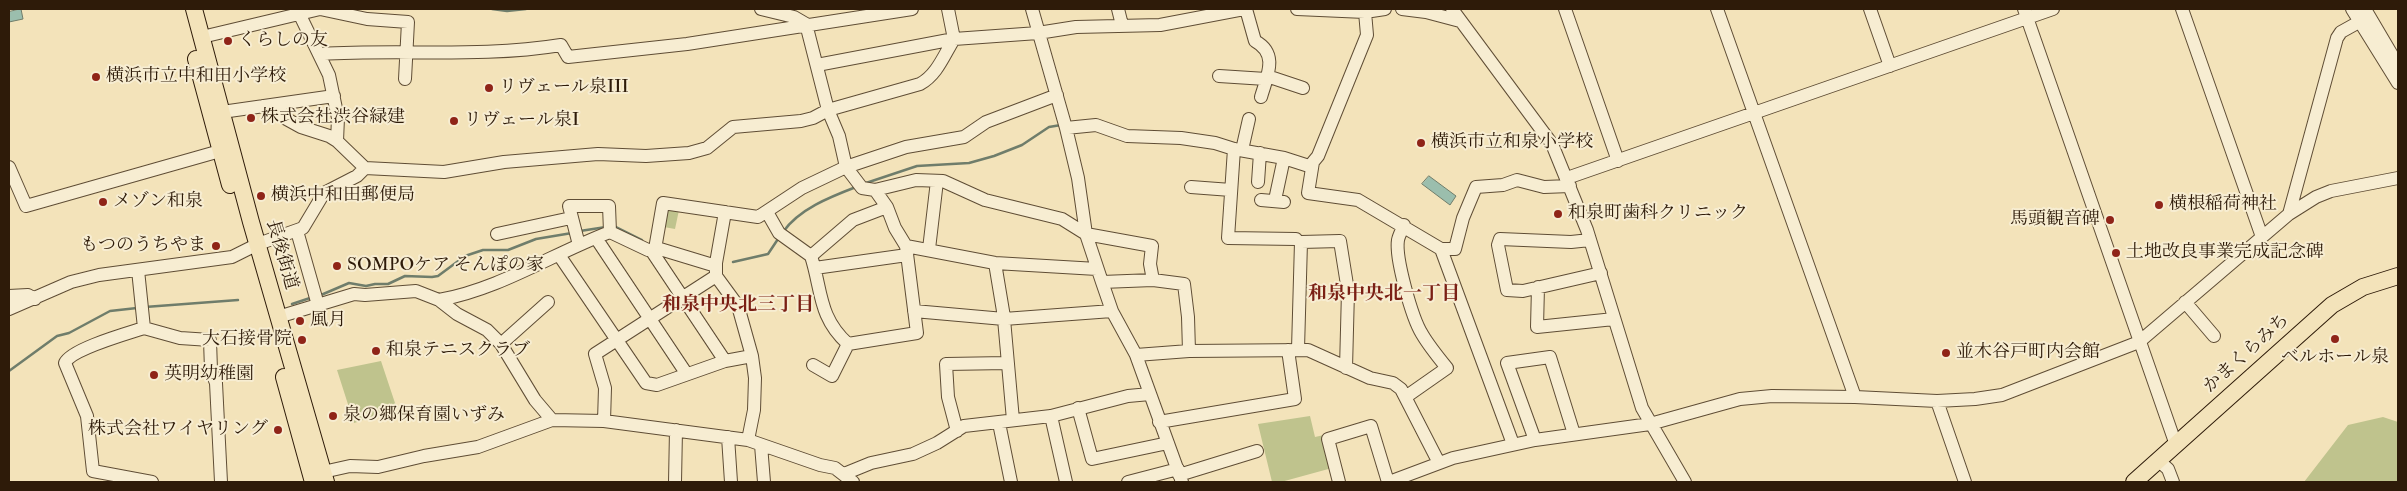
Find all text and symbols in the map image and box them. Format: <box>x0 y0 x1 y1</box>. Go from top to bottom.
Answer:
place label: くらしの友 <box>238 30 328 52</box>
marker: くらしの友 <box>222 35 234 47</box>
place label: 横浜市立中和田小学校 <box>106 66 286 88</box>
marker: 横浜市立中和田小学校 <box>90 71 102 83</box>
place label: リヴェール泉III <box>499 77 629 99</box>
marker: リヴェール泉III <box>483 82 495 94</box>
place label: 株式会社渋谷緑建 <box>261 107 405 129</box>
place label: リヴェール泉I <box>464 110 579 132</box>
marker: 株式会社渋谷緑建 <box>245 112 257 124</box>
marker: リヴェール泉I <box>448 115 460 127</box>
place label: 横浜市立和泉小学校 <box>1431 132 1593 154</box>
marker: 横浜市立和泉小学校 <box>1415 137 1427 149</box>
place label: 横浜中和田郵便局 <box>271 185 415 207</box>
marker: 横浜中和田郵便局 <box>255 190 267 202</box>
place label: メゾン和泉 <box>113 191 203 213</box>
place label: 横根稲荷神社 <box>2169 194 2277 216</box>
marker: メゾン和泉 <box>97 196 109 208</box>
marker: 横根稲荷神社 <box>2153 199 2165 211</box>
place label: 和泉町歯科クリニック <box>1568 203 1748 225</box>
marker: 和泉町歯科クリニック <box>1552 208 1564 220</box>
place label: 馬頭観音碑 <box>2010 209 2100 231</box>
marker: 馬頭観音碑 <box>2104 214 2116 226</box>
street label: 長後街道 <box>261 217 301 293</box>
place label: もつのうちやま <box>80 235 206 257</box>
marker: もつのうちやま <box>210 240 222 252</box>
place label: 土地改良事業完成記念碑 <box>2126 242 2324 264</box>
marker: 土地改良事業完成記念碑 <box>2110 247 2122 259</box>
place label: SOMPOケア そんぽの家 <box>347 255 544 277</box>
marker: SOMPOケア そんぽの家 <box>331 260 343 272</box>
district label: 和泉中央北一丁目 <box>1308 284 1460 306</box>
district label: 和泉中央北三丁目 <box>662 295 814 317</box>
place label: 風月 <box>310 310 346 332</box>
street label: かまくらみち <box>2200 310 2294 398</box>
marker: 風月 <box>294 315 306 327</box>
place label: 大石接骨院 <box>202 329 292 351</box>
marker: ベルホール泉 <box>2329 333 2341 345</box>
marker: 大石接骨院 <box>296 334 308 346</box>
place label: 和泉テニスクラブ <box>386 340 530 362</box>
place label: 並木谷戸町内会館 <box>1956 342 2100 364</box>
marker: 和泉テニスクラブ <box>370 345 382 357</box>
marker: 並木谷戸町内会館 <box>1940 347 1952 359</box>
place label: ベルホール泉 <box>2281 347 2389 369</box>
place label: 英明幼稚園 <box>164 364 254 386</box>
marker: 英明幼稚園 <box>148 369 160 381</box>
place label: 泉の郷保育園いずみ <box>343 405 505 427</box>
marker: 泉の郷保育園いずみ <box>327 410 339 422</box>
place label: 株式会社ワイヤリング <box>88 419 268 441</box>
marker: 株式会社ワイヤリング <box>272 424 284 436</box>

